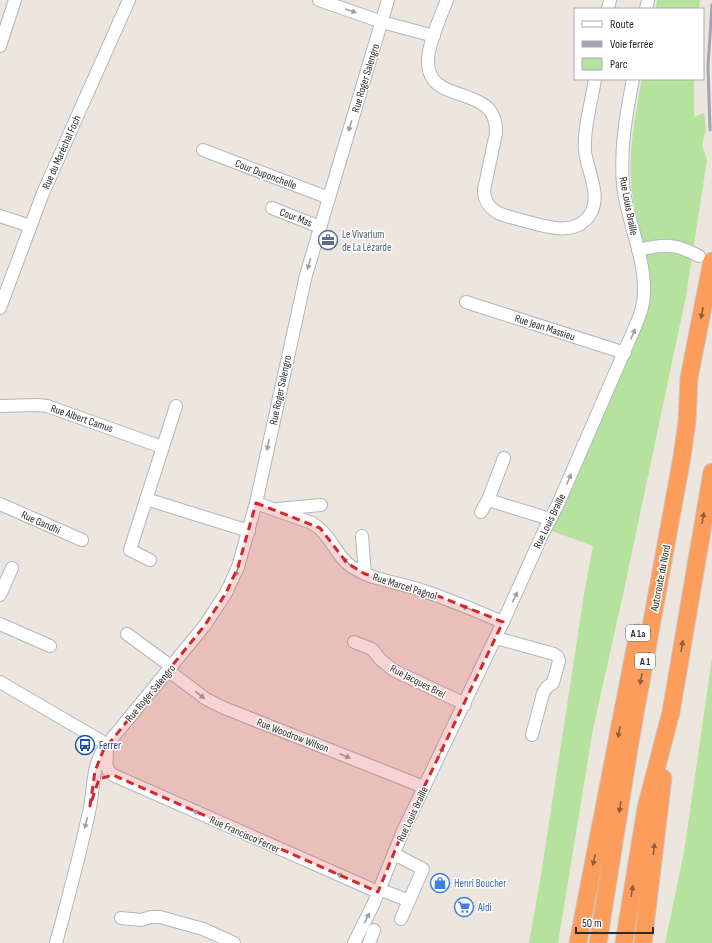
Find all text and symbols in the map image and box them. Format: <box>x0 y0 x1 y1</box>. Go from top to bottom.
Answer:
one-way arrow <box>345 8 357 14</box>
legend <box>574 8 704 80</box>
text: Route <box>610 17 634 32</box>
text: Voie ferrée <box>610 37 654 52</box>
street label: Rue Roger Salengro <box>349 42 382 114</box>
text: Parc <box>610 57 628 72</box>
street label: Rue du Maréchal Foch <box>39 113 84 191</box>
one-way arrow <box>347 120 353 132</box>
street label: Cour Duponchelle <box>233 157 299 192</box>
street label: Rue Louis Braille <box>616 176 641 236</box>
street label: Cour Mas <box>278 205 314 230</box>
place label: Le Vivarium de La Lézarde <box>342 228 391 254</box>
office icon: Le Vivarium de La Lézarde <box>317 229 339 251</box>
one-way arrow <box>306 258 312 270</box>
one-way arrow <box>699 307 705 319</box>
street label: Rue Jean Massieu <box>513 312 577 343</box>
one-way arrow <box>629 328 636 340</box>
street label: Rue Roger Salengro <box>267 354 294 426</box>
street label: Rue Albert Camus <box>49 402 115 435</box>
one-way arrow <box>265 439 271 451</box>
one-way arrow <box>566 473 572 484</box>
street label: Rue Louis Braille <box>531 492 568 551</box>
street label: Rue Gandhi <box>19 508 62 537</box>
one-way arrow <box>701 512 707 524</box>
street label: Autoroute du Nord <box>647 543 673 613</box>
one-way arrow <box>342 557 352 567</box>
one-way arrow <box>233 566 239 578</box>
street label: Rue Marcel Pagnol <box>371 571 439 602</box>
one-way arrow <box>512 591 518 602</box>
one-way arrow <box>461 604 473 610</box>
road number: A 1a <box>626 625 650 641</box>
one-way arrow <box>679 640 685 652</box>
road number: A 1 <box>635 653 655 669</box>
street label: Rue Roger Salengro <box>123 662 178 725</box>
street label: Rue Jacques Brel <box>388 662 448 701</box>
one-way arrow <box>638 673 644 685</box>
one-way arrow <box>195 690 206 699</box>
street label: Rue Woodrow Wilson <box>255 716 331 755</box>
one-way arrow <box>615 726 621 738</box>
bus stop icon: Ferrer <box>74 734 96 756</box>
place label: Ferrer <box>99 739 121 752</box>
one-way arrow <box>438 746 444 758</box>
one-way arrow <box>340 753 352 759</box>
street label: Rue Louis Braille <box>394 785 431 844</box>
one-way arrow <box>617 801 623 814</box>
one-way arrow <box>192 810 203 816</box>
street label: Rue Francisco Ferrer <box>208 813 282 856</box>
one-way arrow <box>82 817 88 829</box>
one-way arrow <box>651 843 657 855</box>
one-way arrow <box>591 854 597 866</box>
shop icon: Henri Boucher <box>429 872 451 894</box>
one-way arrow <box>337 873 348 879</box>
place label: Henri Boucher <box>454 877 506 890</box>
one-way arrow <box>630 885 636 897</box>
supermarket icon: Aldi <box>453 896 475 918</box>
place label: Aldi <box>477 901 492 914</box>
scale bar <box>576 909 653 935</box>
one-way arrow <box>364 912 370 923</box>
text: 50 m <box>582 916 602 931</box>

